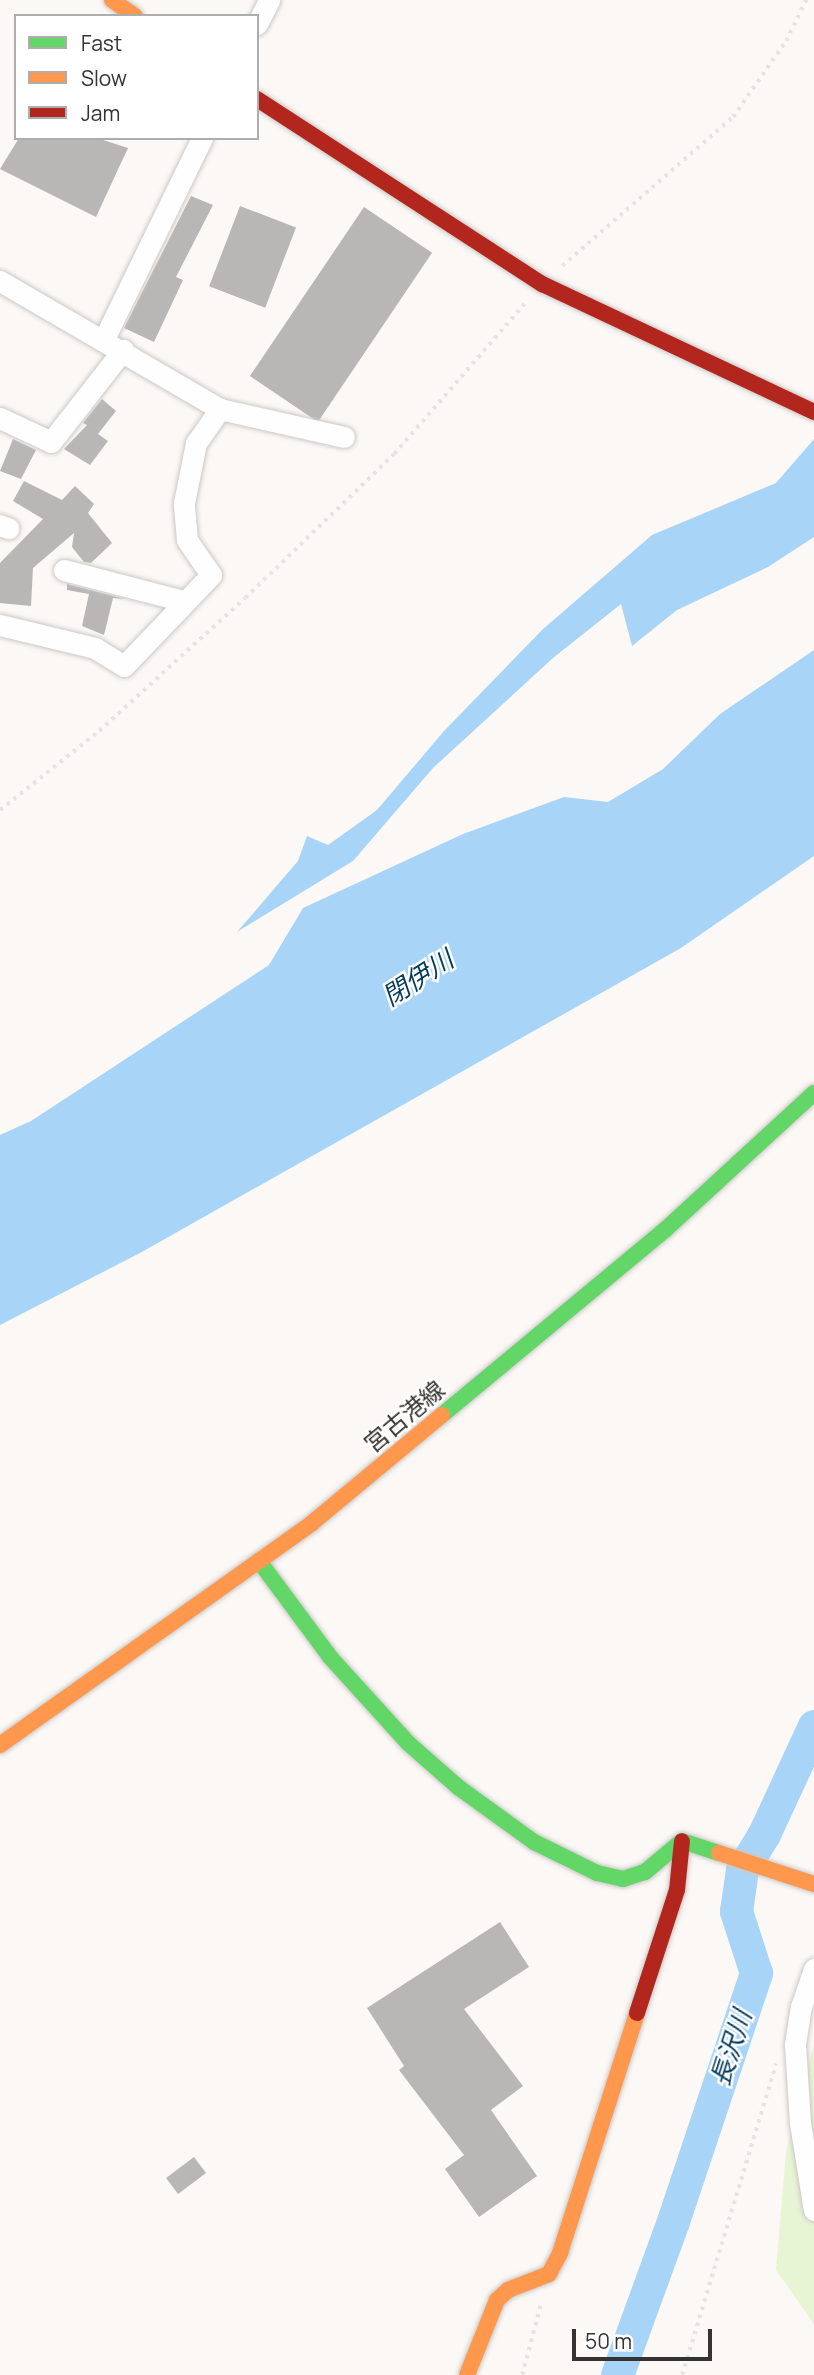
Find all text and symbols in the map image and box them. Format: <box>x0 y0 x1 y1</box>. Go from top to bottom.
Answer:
legend <box>14 14 259 140</box>
text: Fast <box>81 29 122 57</box>
text: Slow <box>81 64 127 92</box>
text: Jam <box>81 99 120 127</box>
water label: 閉伊川 <box>377 944 459 1012</box>
street label: 宮古港線 <box>358 1374 450 1458</box>
water label: 長沢川 <box>704 2006 758 2090</box>
scale bar <box>576 2316 716 2360</box>
text: 50 m <box>585 2327 632 2355</box>

